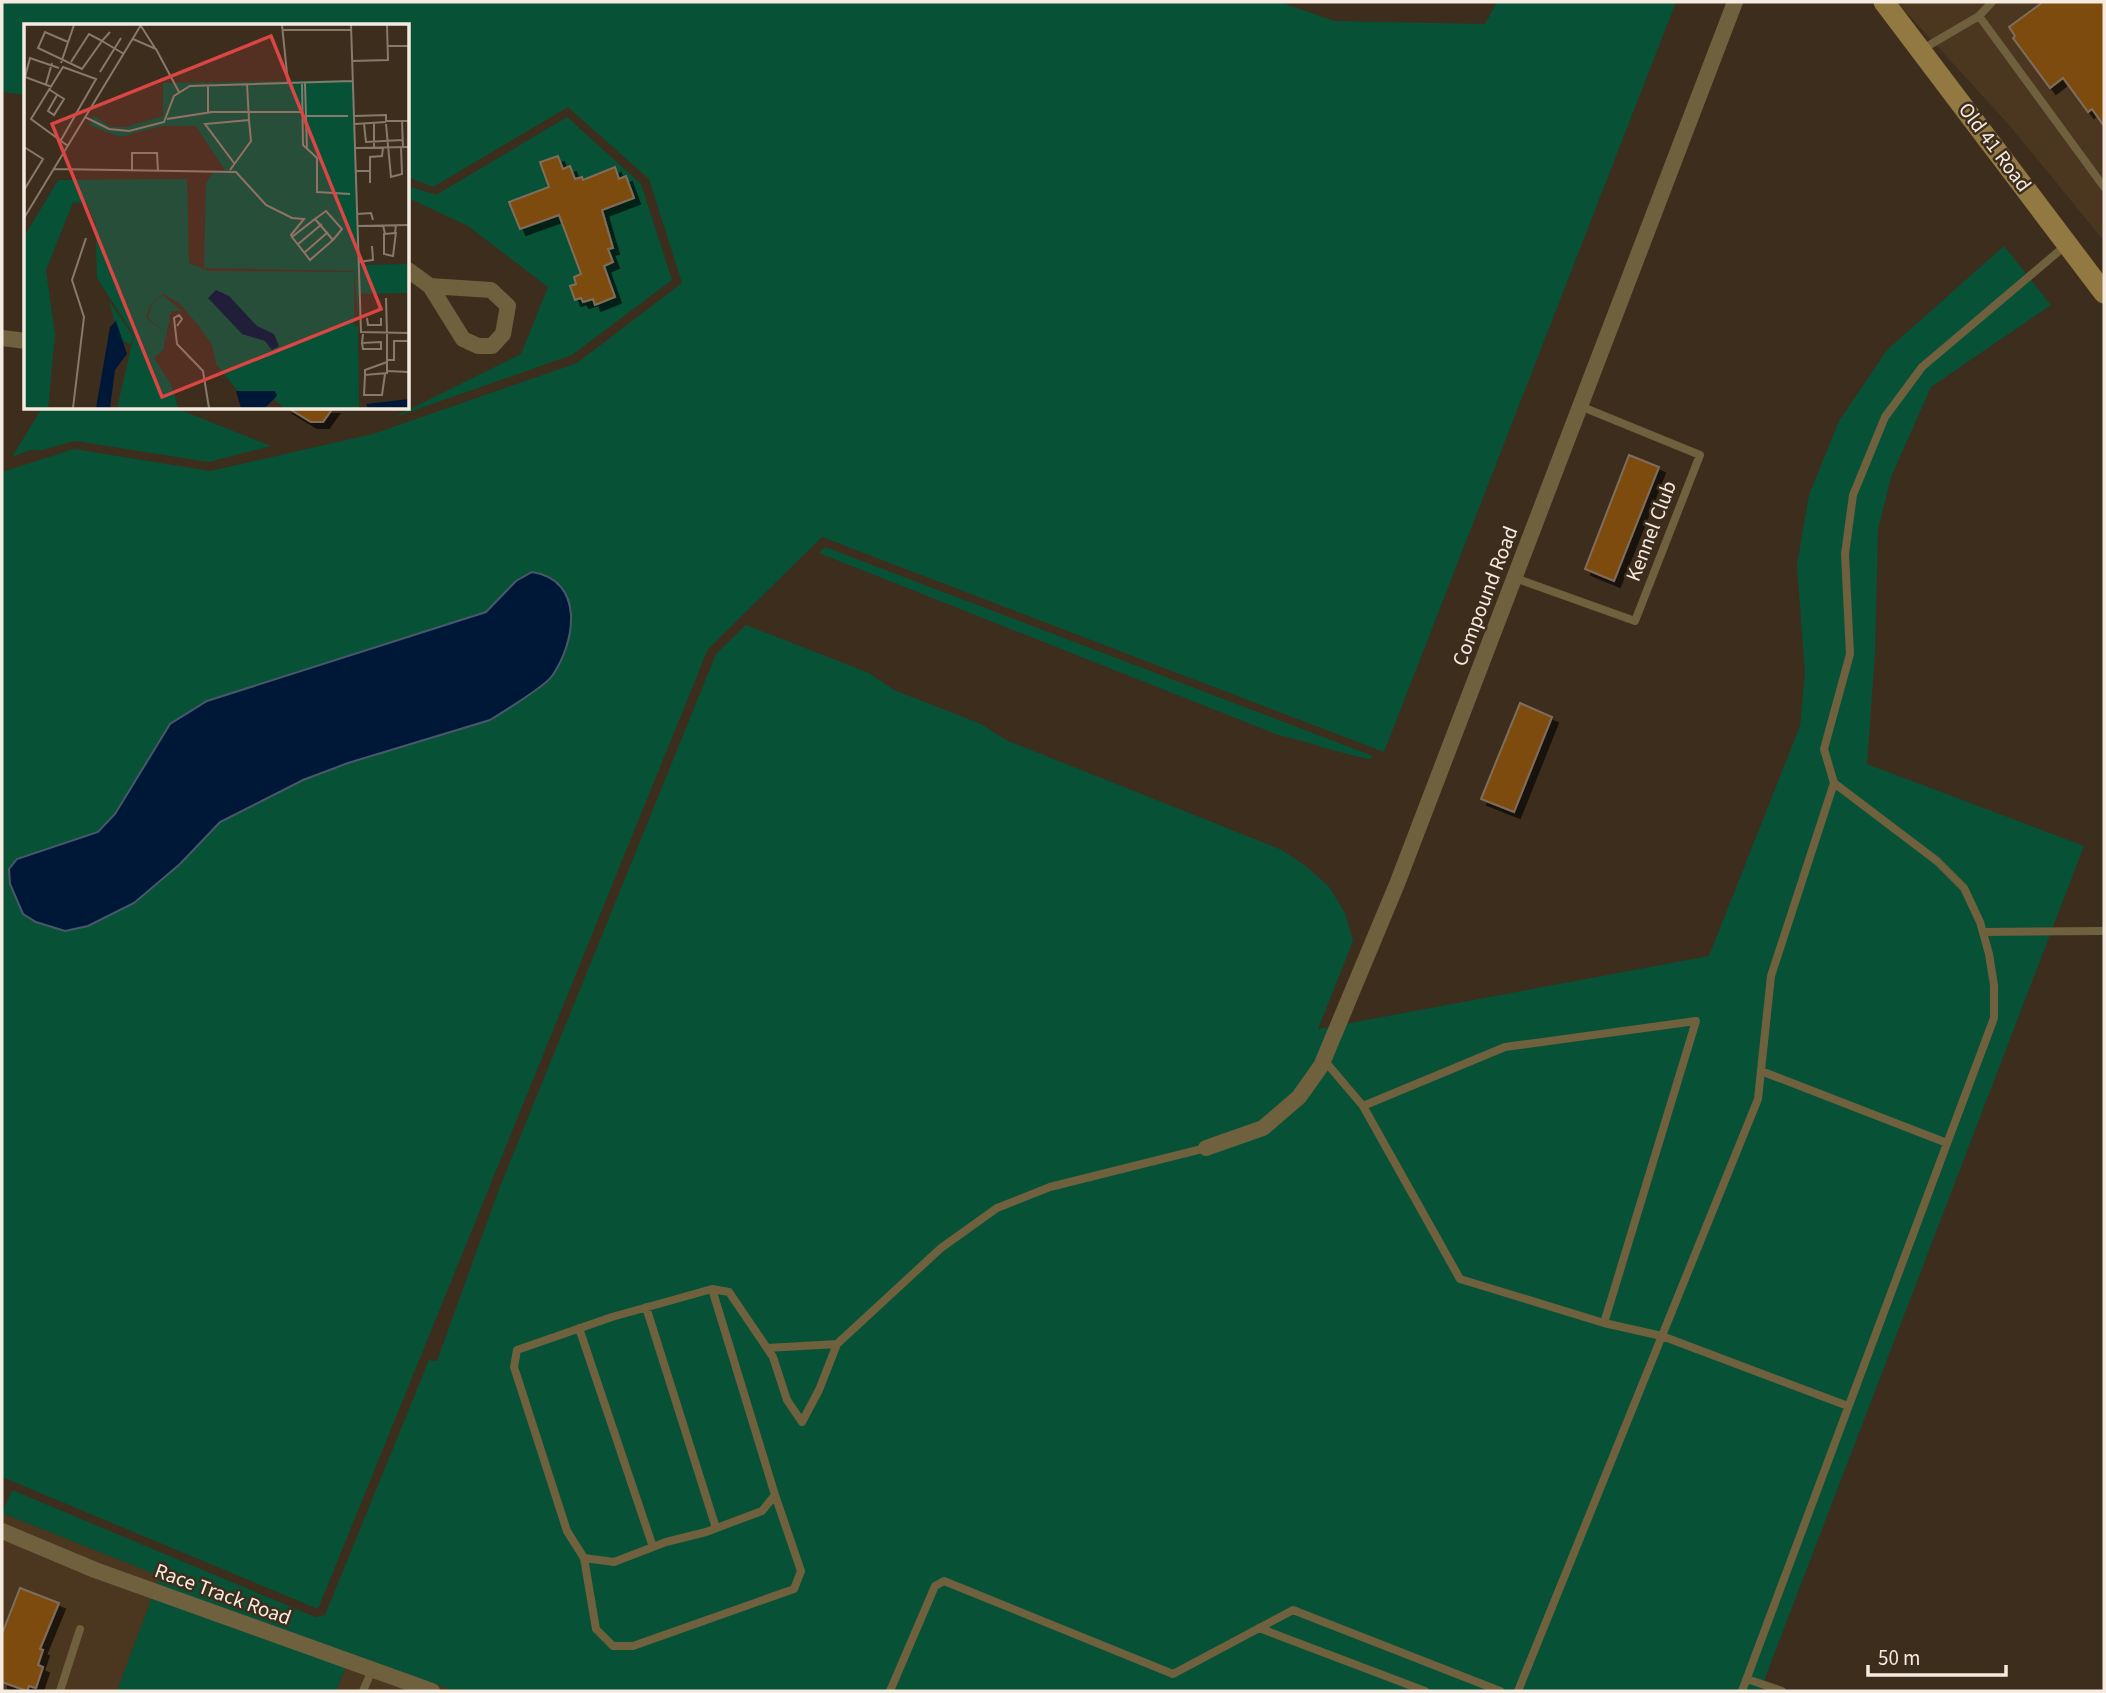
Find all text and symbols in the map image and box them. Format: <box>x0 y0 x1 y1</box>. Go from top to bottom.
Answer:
inset map <box>24 24 410 410</box>
street label: Old 41 Road <box>1951 96 2039 198</box>
street label: Kennel Club <box>1618 476 1684 586</box>
street label: Compound Road <box>1445 522 1525 670</box>
street label: Race Track Road <box>151 1555 295 1633</box>
scale bar <box>1868 1634 2006 1678</box>
text: 50 m <box>1878 1643 1920 1673</box>

